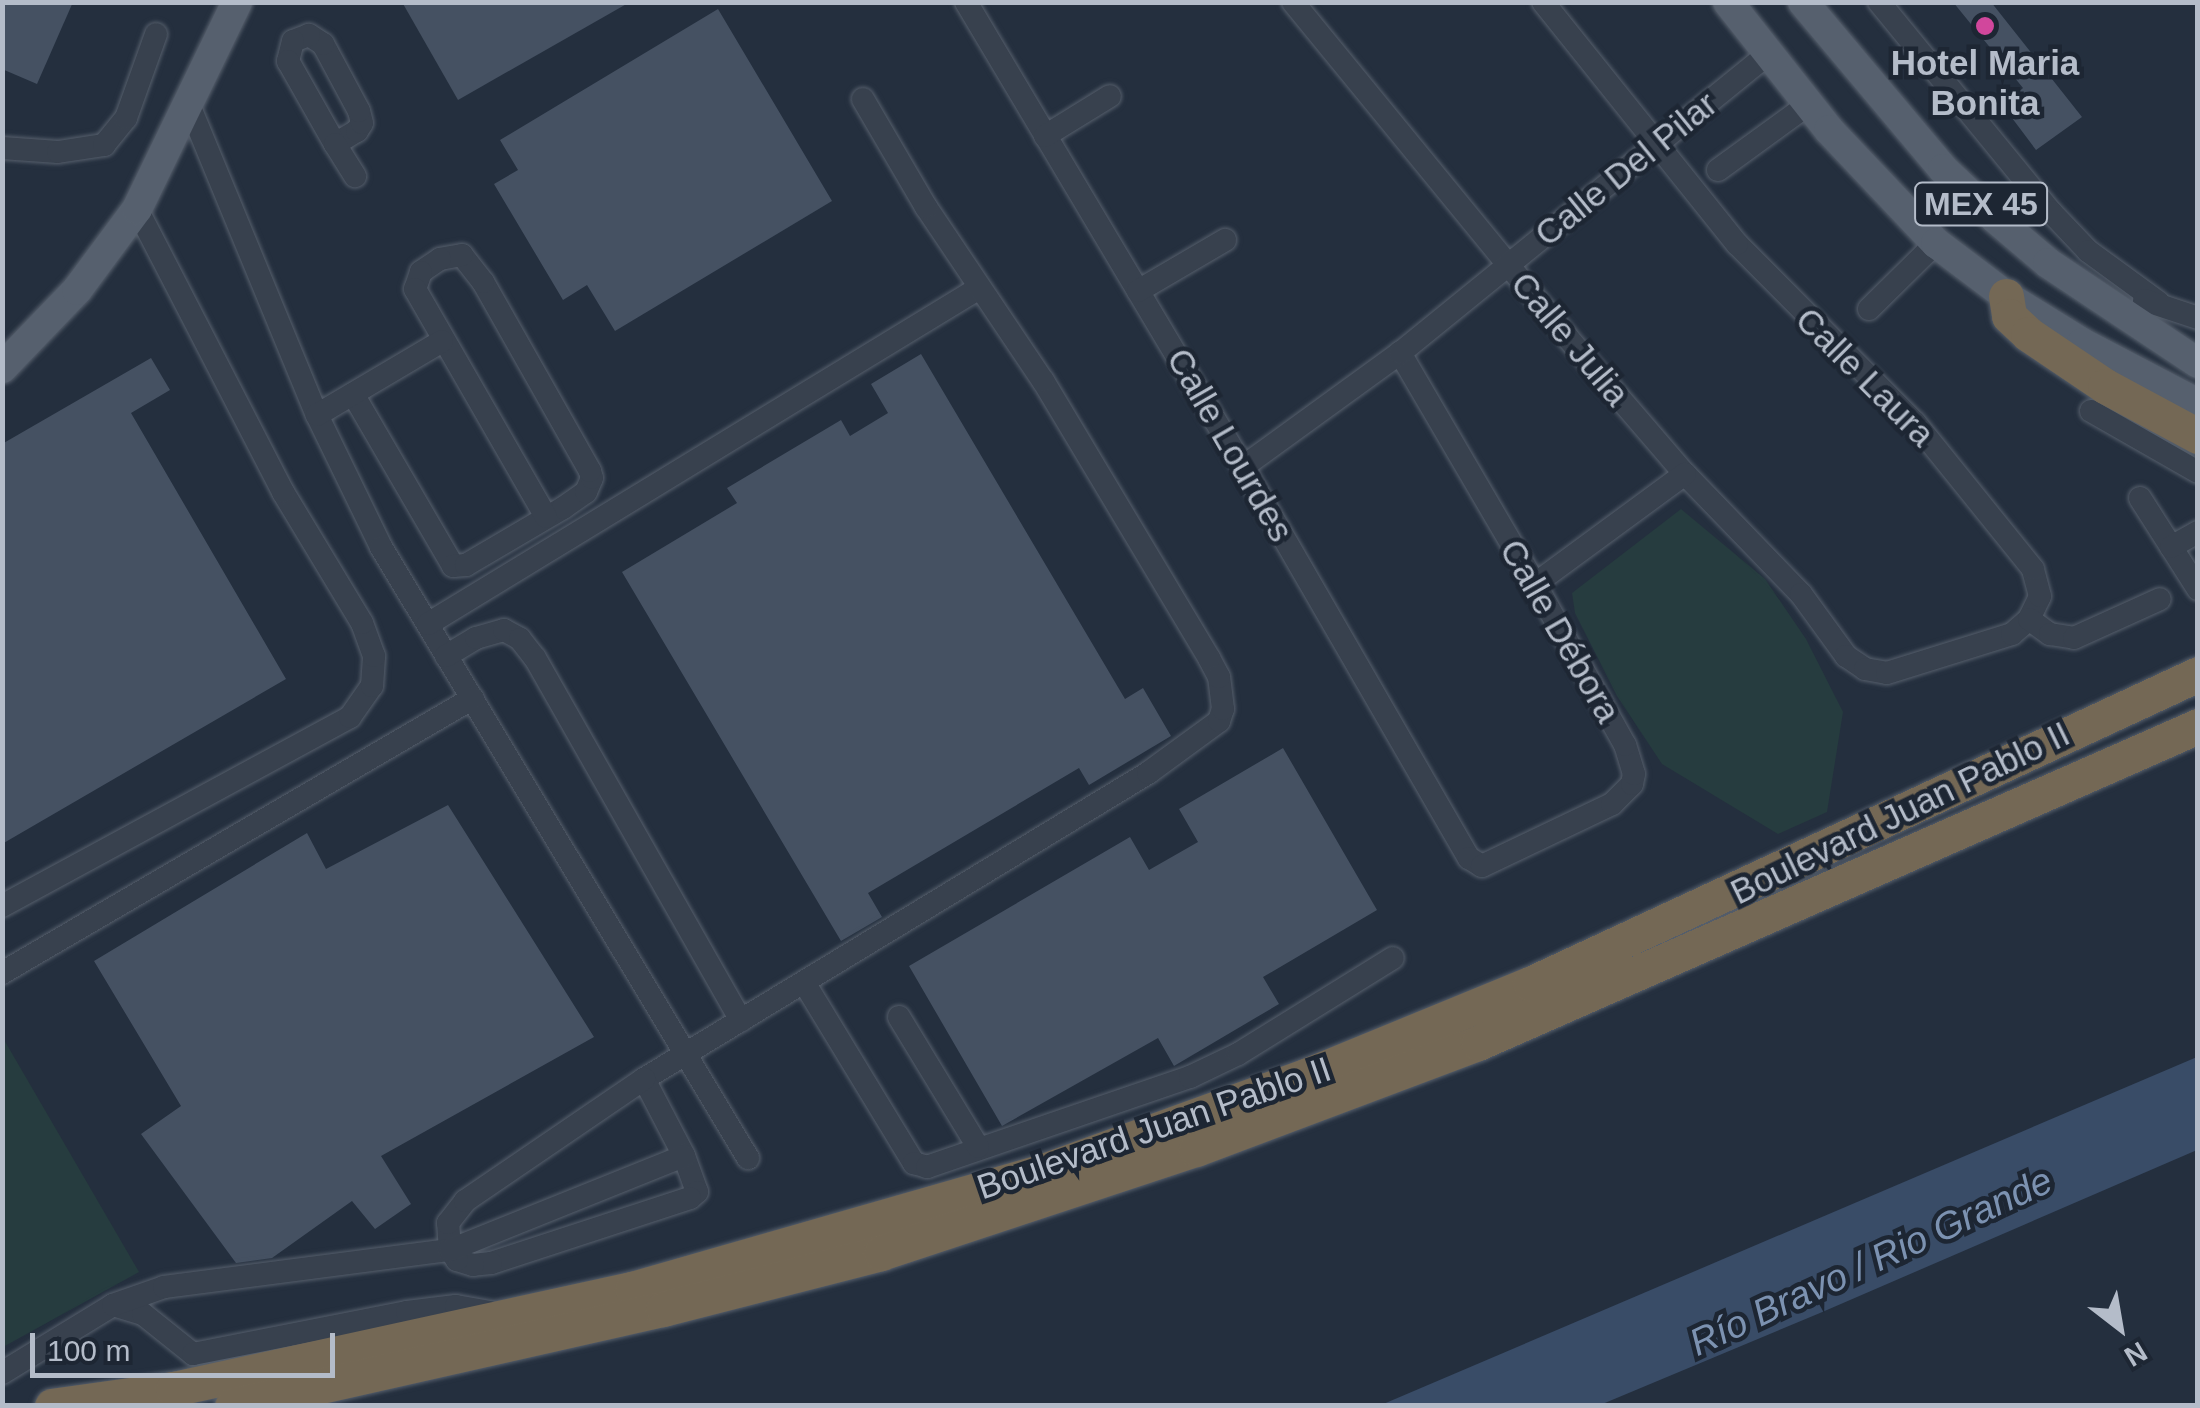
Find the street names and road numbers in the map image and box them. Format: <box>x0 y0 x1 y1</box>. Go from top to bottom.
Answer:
street label: Calle Del Pilar <box>1527 83 1725 255</box>
road number: MEX 45 <box>1914 177 2048 231</box>
street label: Calle Julia <box>1502 264 1638 414</box>
street label: Calle Laura <box>1787 299 1943 455</box>
street label: Calle Lourdes <box>1158 341 1302 549</box>
street label: Calle Débora <box>1491 532 1629 730</box>
street label: Boulevard Juan Pablo II <box>1724 713 2076 913</box>
street label: Boulevard Juan Pablo II <box>971 1048 1337 1208</box>

